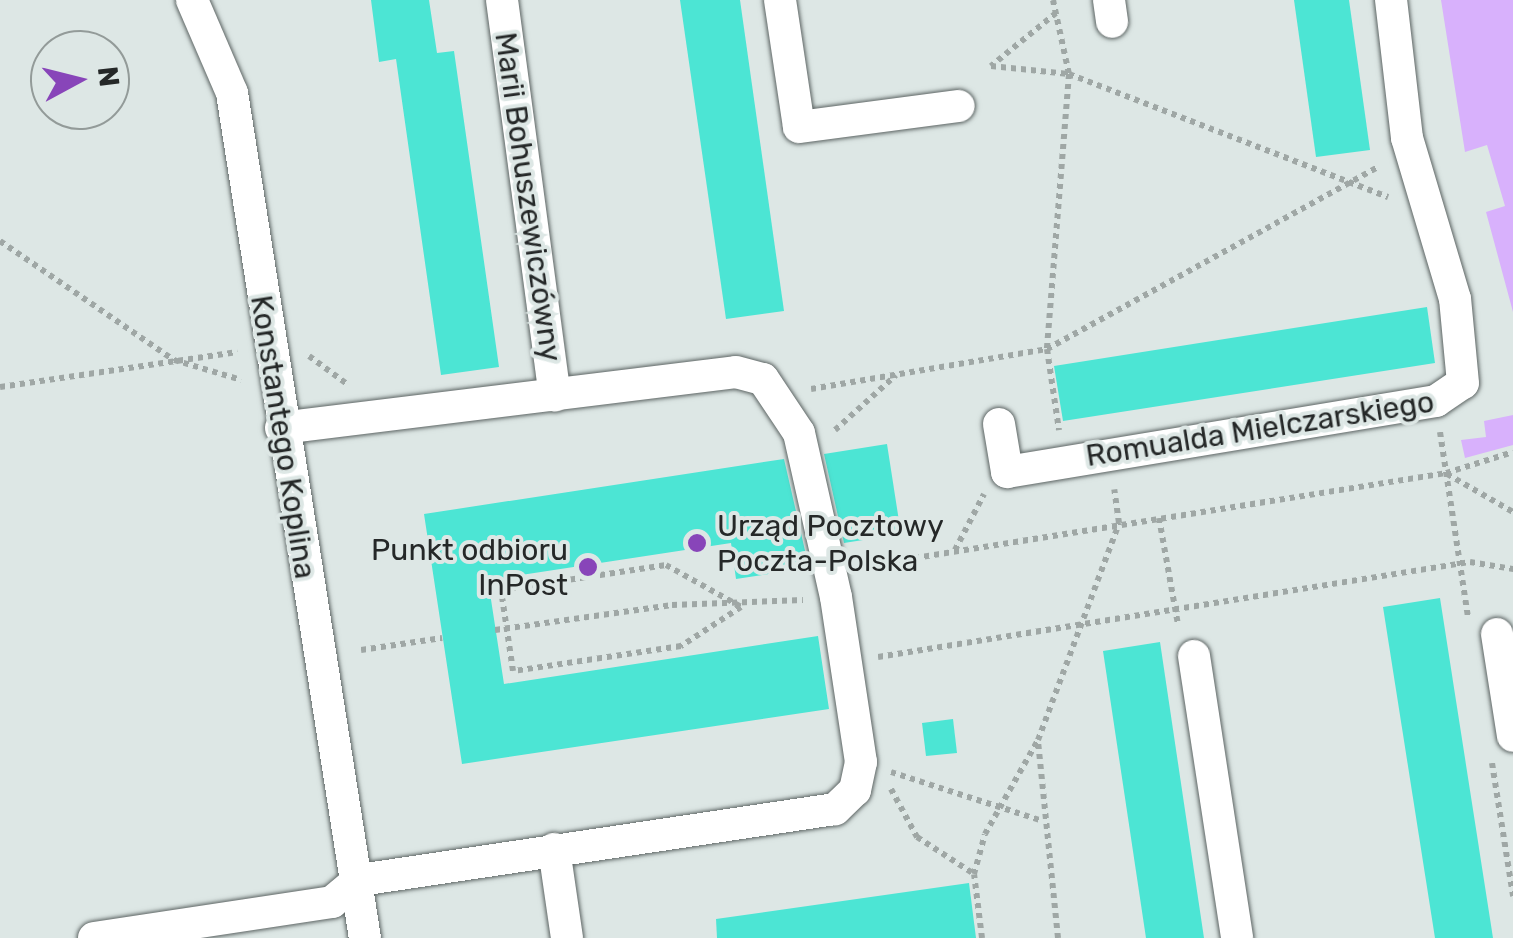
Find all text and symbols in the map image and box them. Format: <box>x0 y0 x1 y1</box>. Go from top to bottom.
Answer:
north arrow <box>30 30 130 130</box>
street label: Marii Bohuszewiczówny <box>487 30 569 364</box>
text: N <box>91 65 126 89</box>
street label: Konstantego Koplina <box>243 293 323 581</box>
street label: Romualda Mielczarskiego <box>1083 384 1437 474</box>
place label: Urząd Pocztowy Poczta-Polska <box>717 508 944 578</box>
place label: Punkt odbioru InPost <box>371 532 568 602</box>
marker: Urząd Pocztowy Poczta-Polska <box>686 532 708 554</box>
marker: Punkt odbioru InPost <box>577 556 599 578</box>

